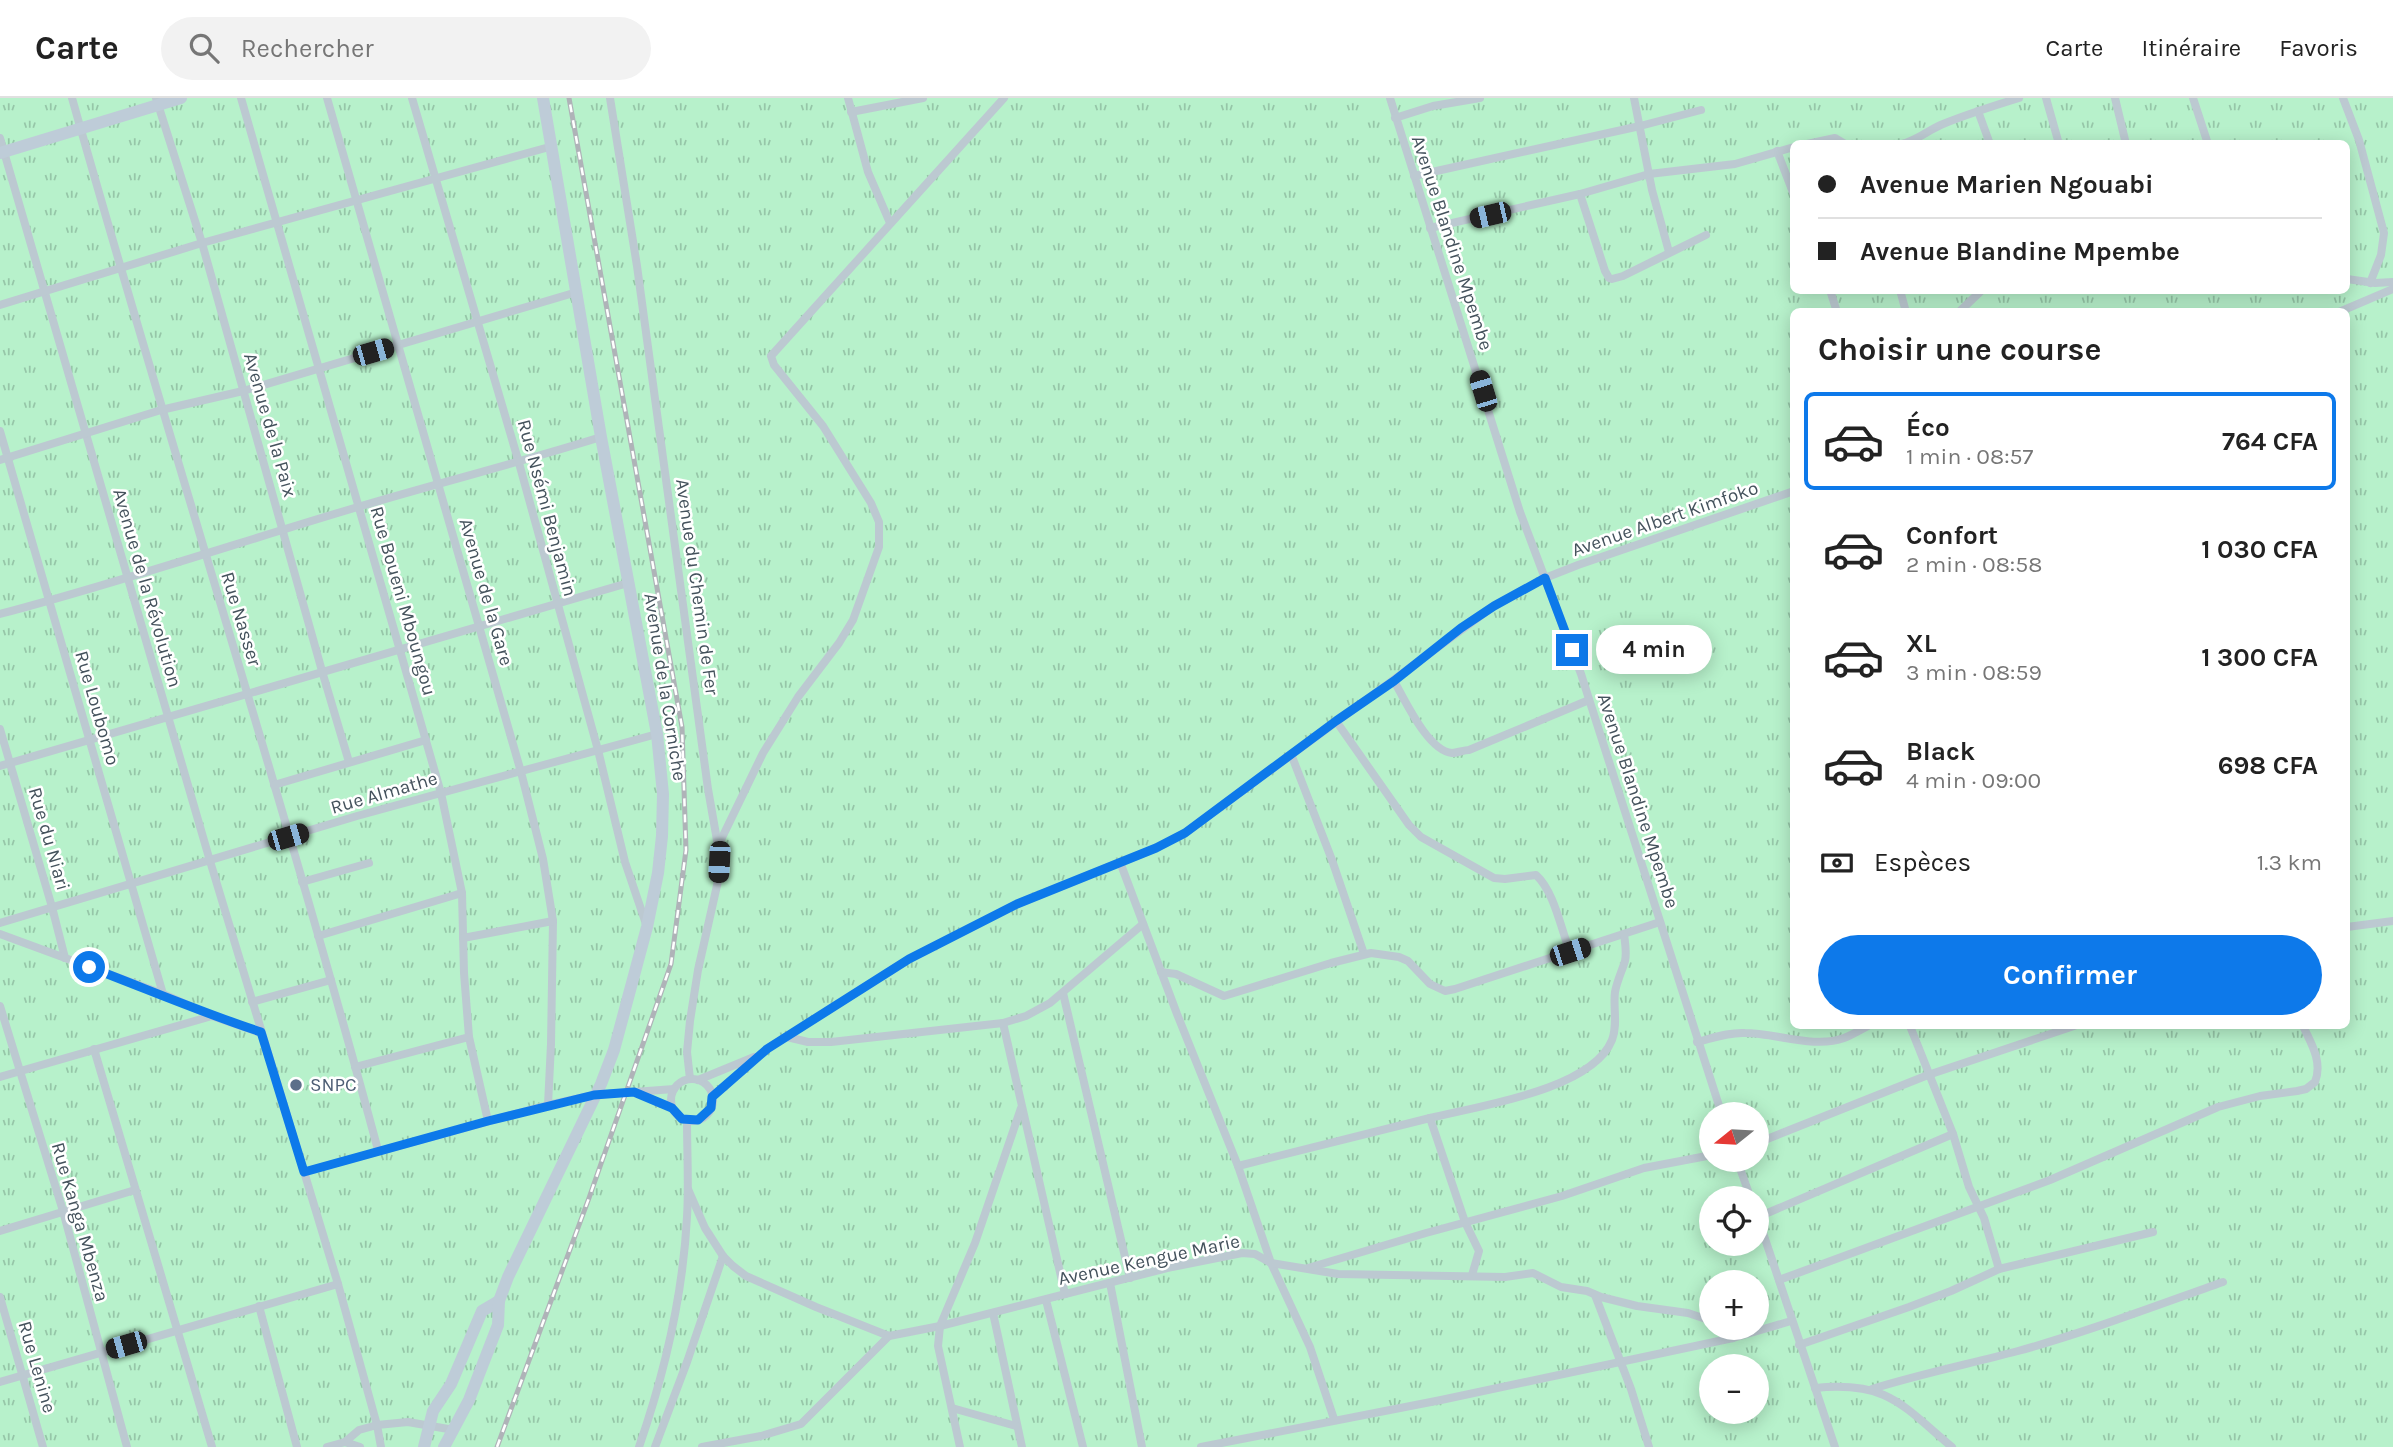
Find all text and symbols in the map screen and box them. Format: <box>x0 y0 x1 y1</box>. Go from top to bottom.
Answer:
search box <box>161 17 651 80</box>
text: Carte <box>35 29 119 67</box>
icon: search <box>185 29 223 67</box>
text: Rechercher <box>241 33 374 64</box>
text: Carte <box>2045 34 2103 62</box>
text: Itinéraire <box>2141 34 2241 62</box>
text: Favoris <box>2279 34 2358 62</box>
street label: Avenue Blandine Mpembe <box>1407 133 1497 353</box>
text: Avenue Marien Ngouabi <box>1860 169 2154 200</box>
car <box>1468 200 1513 230</box>
text: Avenue Blandine Mpembe <box>1860 236 2180 267</box>
text: Choisir une course <box>1818 331 2101 368</box>
car <box>350 336 397 368</box>
street label: Avenue de la Paix <box>239 350 301 500</box>
car <box>1467 368 1500 414</box>
icon: car <box>1822 410 1885 473</box>
text: Éco <box>1906 412 1950 443</box>
street label: Rue Nsémi Benjamin <box>513 417 581 599</box>
text: 764 CFA <box>2222 426 2318 457</box>
text: 1 min · 08:57 <box>1906 443 2033 470</box>
street label: Avenue du Chemin de Fer <box>671 477 723 697</box>
street label: Avenue Albert Kimfoko <box>1569 477 1761 561</box>
street label: Avenue de la Révolution <box>108 486 186 690</box>
street label: Rue Boueni Mboungou <box>365 504 441 698</box>
street label: Avenue de la Gare <box>454 516 518 668</box>
icon: car <box>1822 518 1885 581</box>
text: Confort <box>1906 520 1998 551</box>
text: 1 030 CFA <box>2201 534 2318 565</box>
text: 2 min · 08:58 <box>1906 551 2042 578</box>
street label: Rue Nasser <box>216 569 266 669</box>
street label: Avenue de la Corniche <box>639 591 691 783</box>
callout: 4 min <box>1596 626 1712 674</box>
icon: car <box>1822 626 1885 689</box>
text: XL <box>1906 628 1937 659</box>
route end <box>1556 634 1588 666</box>
text: 4 min <box>1622 636 1686 663</box>
text: 1 300 CFA <box>2201 642 2318 673</box>
street label: Rue Loubomo <box>70 648 124 768</box>
text: 3 min · 08:59 <box>1906 659 2042 686</box>
street label: Avenue Blandine Mpembe <box>1593 691 1683 911</box>
icon: car <box>1822 734 1885 797</box>
text: Black <box>1906 736 1975 767</box>
text: 698 CFA <box>2218 750 2318 781</box>
street label: Rue Almathe <box>328 767 440 819</box>
text: 4 min · 09:00 <box>1906 767 2041 794</box>
street label: Rue du Niari <box>24 785 74 893</box>
car <box>265 821 312 853</box>
car <box>708 840 731 884</box>
icon: cash <box>1818 844 1856 882</box>
text: Espèces <box>1874 847 1971 878</box>
text: 1.3 km <box>2257 849 2322 876</box>
button: Confirmer <box>1818 935 2322 1015</box>
car <box>1547 936 1594 968</box>
route start <box>73 951 105 983</box>
place label: SNPC <box>310 1074 357 1096</box>
marker: SNPC <box>288 1077 304 1093</box>
north arrow <box>1699 1102 1769 1172</box>
map controls <box>1699 1102 1769 1424</box>
street label: Rue Kanga Mbenza <box>47 1140 113 1304</box>
button: locate <box>1699 1186 1769 1256</box>
street label: Avenue Kengue Marie <box>1056 1230 1242 1290</box>
button: + <box>1699 1270 1769 1340</box>
street label: Rue Lenine <box>13 1319 61 1415</box>
car <box>103 1329 150 1361</box>
button: − <box>1699 1354 1769 1424</box>

